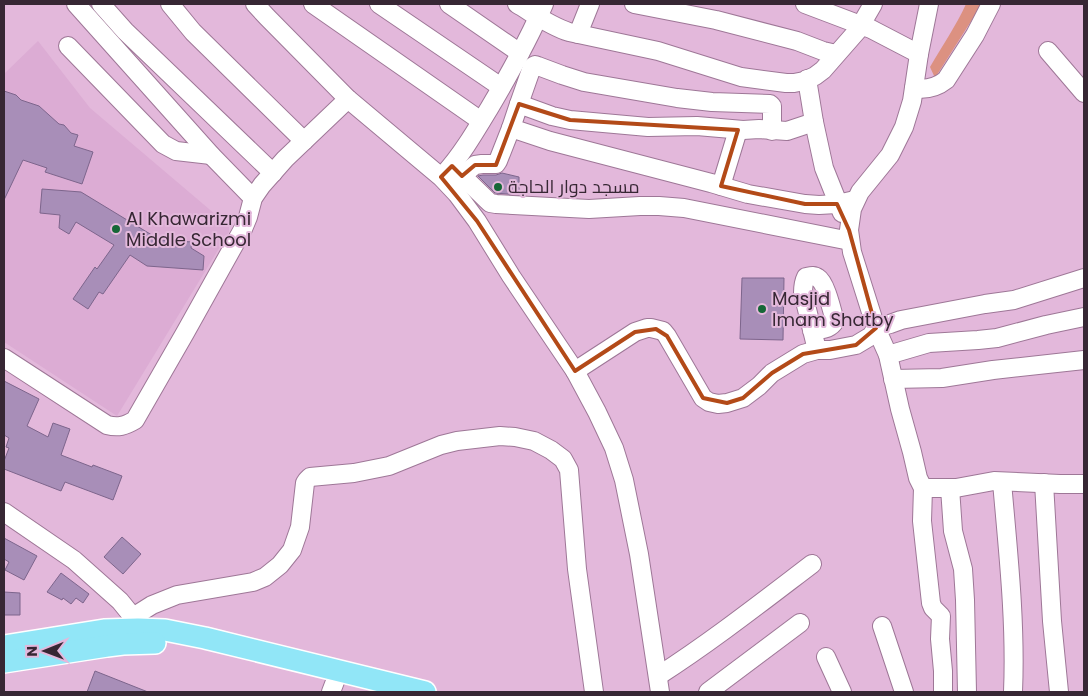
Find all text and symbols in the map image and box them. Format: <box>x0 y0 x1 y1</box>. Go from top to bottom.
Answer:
place label: مسجد دوار الحاجة <box>508 174 640 199</box>
marker: مسجد دوار الحاجة <box>492 181 504 193</box>
place label: Al Khawarizmi Middle School <box>126 206 251 252</box>
marker: Al Khawarizmi Middle School <box>110 223 122 235</box>
place label: Masjid Imam Shatby <box>772 286 894 332</box>
marker: Masjid Imam Shatby <box>756 303 768 315</box>
north arrow <box>20 626 70 676</box>
text: N <box>22 646 42 657</box>

